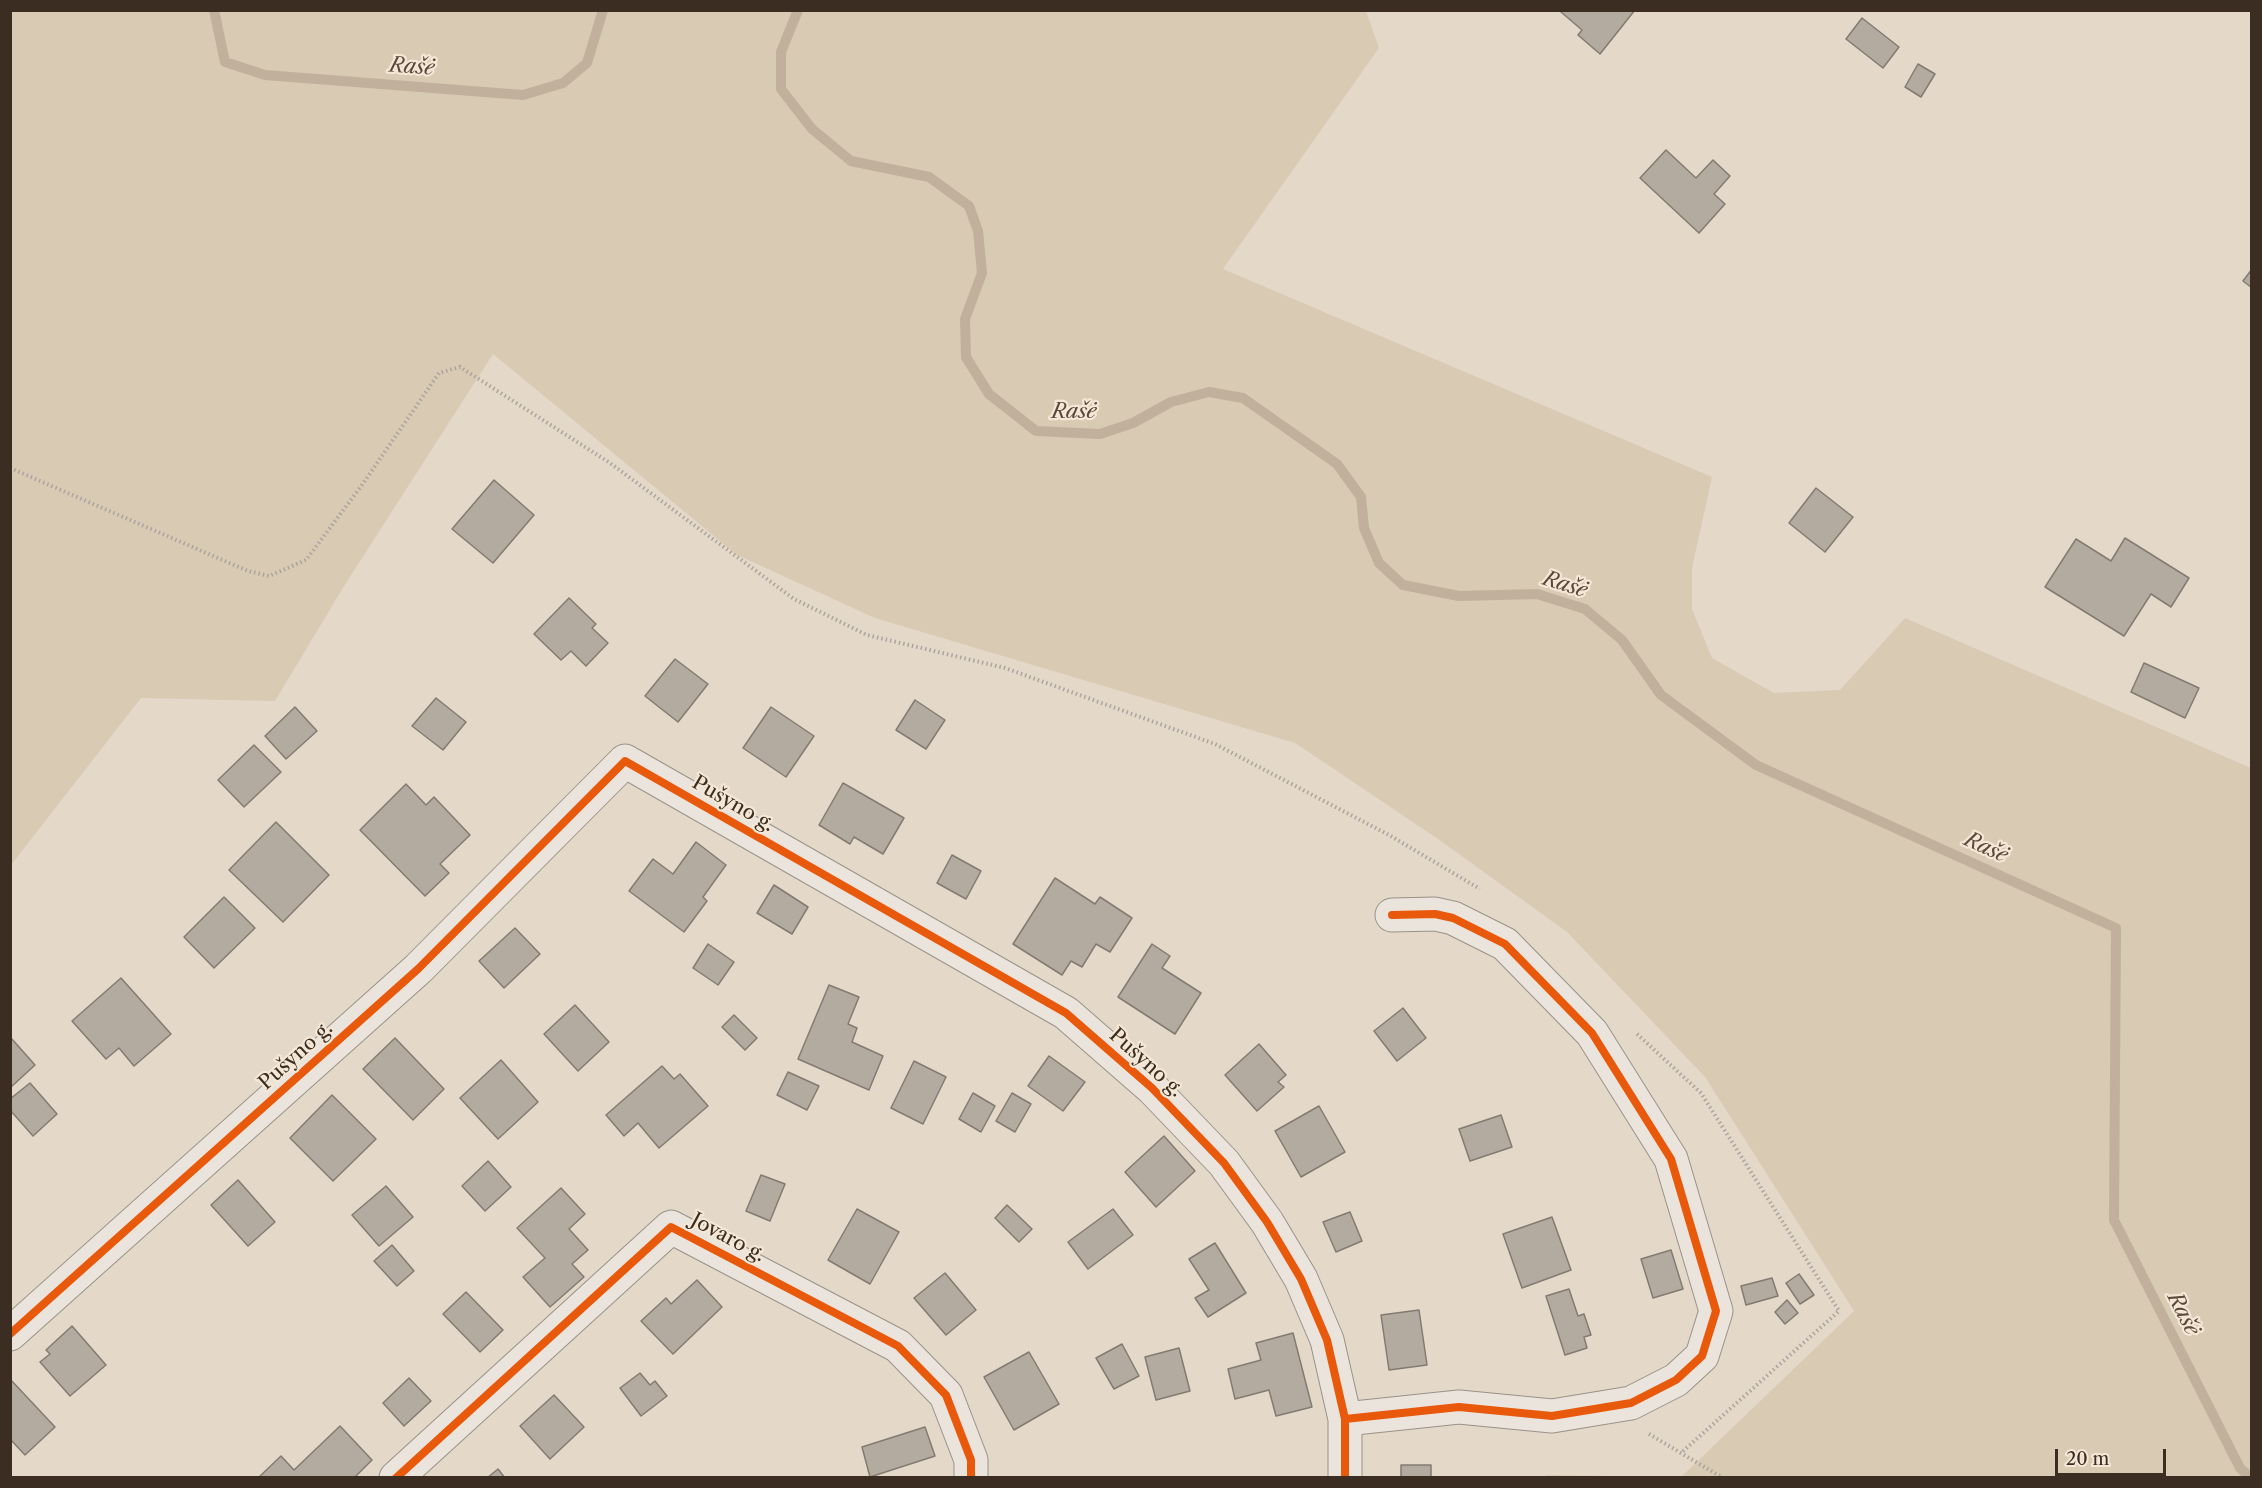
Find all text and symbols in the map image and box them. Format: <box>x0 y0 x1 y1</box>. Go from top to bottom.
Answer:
water label: Rašė <box>389 53 435 81</box>
water label: Rašė <box>1051 399 1097 425</box>
water label: Rašė <box>1540 566 1590 604</box>
street label: Pušyno g. <box>688 771 778 837</box>
water label: Rašė <box>1960 827 2012 869</box>
street label: Pušyno g. <box>254 1017 338 1095</box>
street label: Pušyno g. <box>1104 1024 1188 1102</box>
street label: Jovaro g. <box>687 1208 769 1268</box>
water label: Rašė <box>2162 1288 2204 1340</box>
scale bar <box>2058 1437 2169 1475</box>
text: 20 m <box>2066 1448 2109 1470</box>

